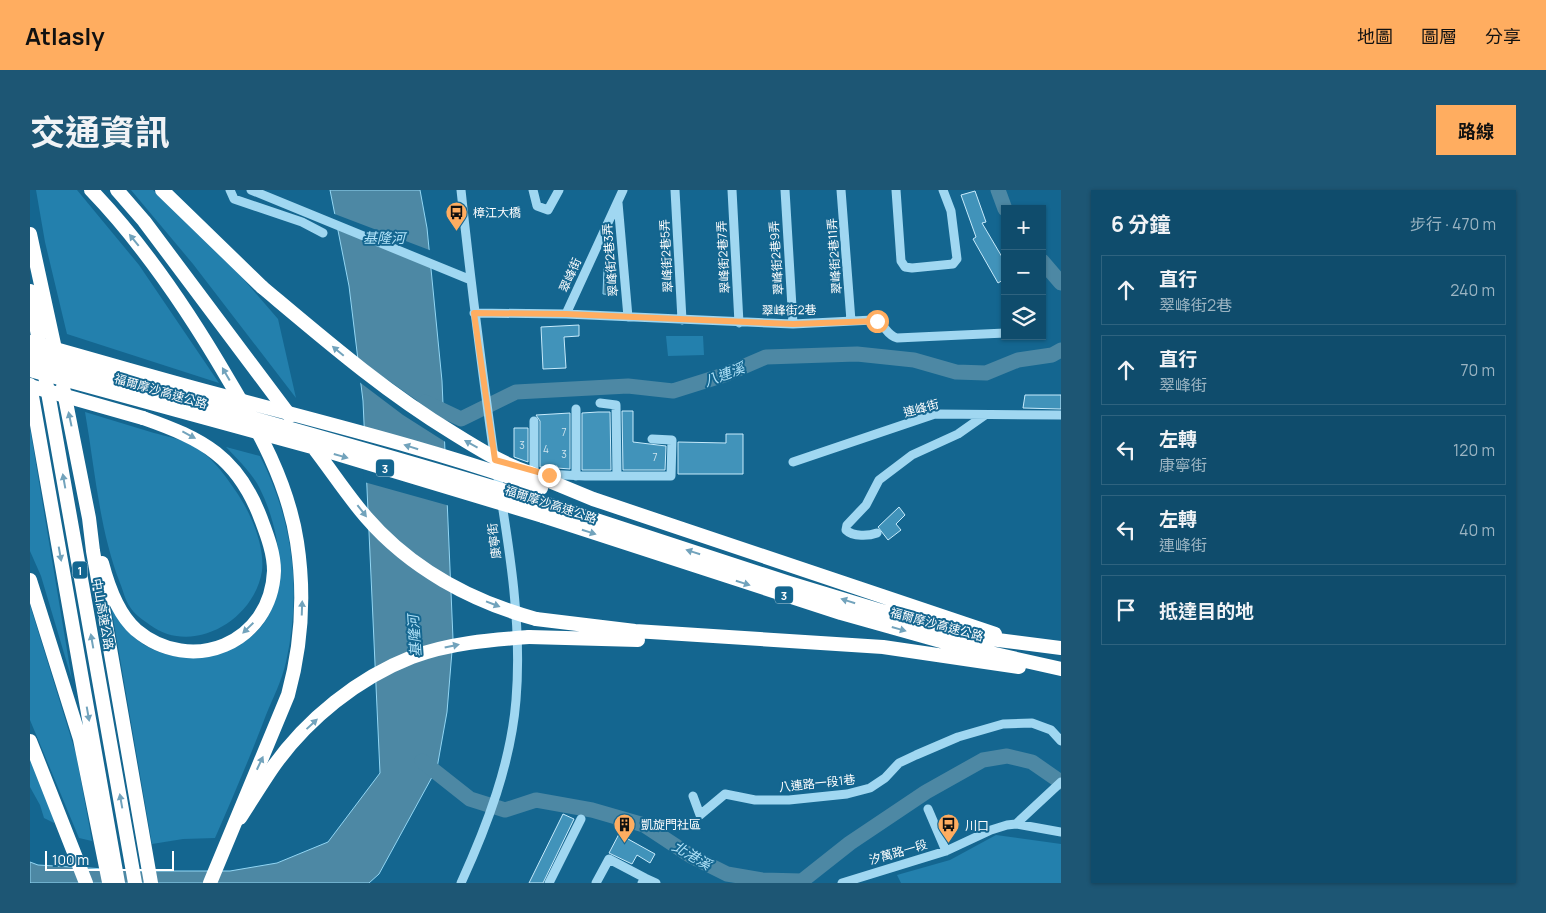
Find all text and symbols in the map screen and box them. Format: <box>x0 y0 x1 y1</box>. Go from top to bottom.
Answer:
text: Atlasly <box>25 19 105 52</box>
text: 地圖 <box>1357 24 1393 48</box>
text: 圖層 <box>1421 24 1457 48</box>
text: 分享 <box>1485 24 1521 48</box>
button: 路線 <box>1436 105 1516 155</box>
text: 交通資訊 <box>30 108 170 156</box>
bus stop icon: 樟江大橋 <box>445 200 469 231</box>
place label: 樟江大橋 <box>473 204 521 221</box>
map controls <box>1001 205 1046 340</box>
button: + <box>1001 205 1046 250</box>
text: 6 分鐘 <box>1111 210 1170 238</box>
text: 步行 · 470 m <box>1410 213 1496 235</box>
street label: 翠峰街2巷11弄 <box>823 217 845 295</box>
street label: 翠峰街2巷5弄 <box>656 219 676 293</box>
street label: 翠峰街2巷7弄 <box>713 220 733 294</box>
street label: 翠峰街2巷9弄 <box>765 220 787 296</box>
street label: 翠峰街2巷3弄 <box>598 223 622 297</box>
water label: 基隆河 <box>363 228 408 247</box>
one-way arrow <box>129 234 140 247</box>
button: − <box>1001 250 1046 295</box>
street label: 翠峰街 <box>555 255 585 295</box>
text: 直行 <box>1159 266 1197 292</box>
icon: ahead <box>1112 276 1140 304</box>
text: 240 m <box>1450 279 1495 301</box>
text: 翠峰街2巷 <box>1159 294 1232 316</box>
button: layers <box>1001 295 1046 340</box>
street label: 翠峰街2巷 <box>761 301 817 319</box>
route start <box>866 310 889 333</box>
one-way arrow <box>332 345 345 356</box>
text: 直行 <box>1159 346 1197 372</box>
icon: ahead <box>1112 356 1140 384</box>
water label: 八連溪 <box>701 357 749 390</box>
text: 70 m <box>1460 359 1495 381</box>
one-way arrow <box>221 368 230 381</box>
street label: 福爾摩沙高速公路 <box>113 370 209 412</box>
text: 翠峰街 <box>1159 374 1207 396</box>
street label: 連峰街 <box>901 395 941 421</box>
one-way arrow <box>66 411 74 426</box>
house number: 7 <box>561 425 567 439</box>
text: 左轉 <box>1159 426 1197 452</box>
one-way arrow <box>181 431 196 439</box>
icon: left <box>1112 436 1140 464</box>
house number: 3 <box>519 438 525 452</box>
text: 120 m <box>1453 439 1495 461</box>
one-way arrow <box>464 440 478 448</box>
house number: 4 <box>543 442 549 456</box>
one-way arrow <box>404 443 419 451</box>
house number: 3 <box>561 447 567 461</box>
house number: 7 <box>652 450 658 464</box>
one-way arrow <box>334 452 349 460</box>
text: 康寧街 <box>1159 454 1207 476</box>
road number: 3 <box>376 460 394 476</box>
route end <box>538 464 561 487</box>
one-way arrow <box>59 473 67 489</box>
street label: 福爾摩沙高速公路 <box>503 481 599 527</box>
one-way arrow <box>356 504 367 517</box>
text: 左轉 <box>1159 506 1197 532</box>
icon: left <box>1112 516 1140 544</box>
text: 40 m <box>1459 519 1495 541</box>
street label: 康寧街 <box>483 522 505 560</box>
one-way arrow <box>582 528 597 536</box>
text: 連峰街 <box>1159 534 1207 556</box>
one-way arrow <box>56 546 64 562</box>
one-way arrow <box>685 548 700 556</box>
road number: 1 <box>72 562 88 578</box>
street label: 中山高速公路 <box>88 577 118 651</box>
one-way arrow <box>736 579 751 587</box>
road number: 3 <box>775 586 793 604</box>
icon: arrive <box>1112 596 1140 624</box>
one-way arrow <box>840 597 855 605</box>
text: 抵達目的地 <box>1159 598 1254 624</box>
one-way arrow <box>298 600 306 616</box>
one-way arrow <box>485 601 500 608</box>
street label: 福爾摩沙高速公路 <box>888 603 986 645</box>
water label: 基隆河 <box>403 611 425 658</box>
one-way arrow <box>243 622 255 634</box>
one-way arrow <box>891 626 906 634</box>
one-way arrow <box>88 633 96 649</box>
one-way arrow <box>444 642 459 650</box>
one-way arrow <box>85 706 93 722</box>
one-way arrow <box>305 718 317 730</box>
one-way arrow <box>255 756 264 771</box>
street label: 八連路一段1巷 <box>778 771 856 795</box>
one-way arrow <box>116 793 124 809</box>
building icon: 凱旋門社區 <box>613 812 637 843</box>
bus stop icon: 川口 <box>937 813 961 844</box>
place label: 凱旋門社區 <box>641 816 701 833</box>
place label: 川口 <box>965 817 989 834</box>
water label: 北港溪 <box>669 836 717 875</box>
street label: 汐萬路一段 <box>867 836 929 868</box>
scale bar <box>45 848 174 871</box>
text: 100 m <box>52 850 89 869</box>

